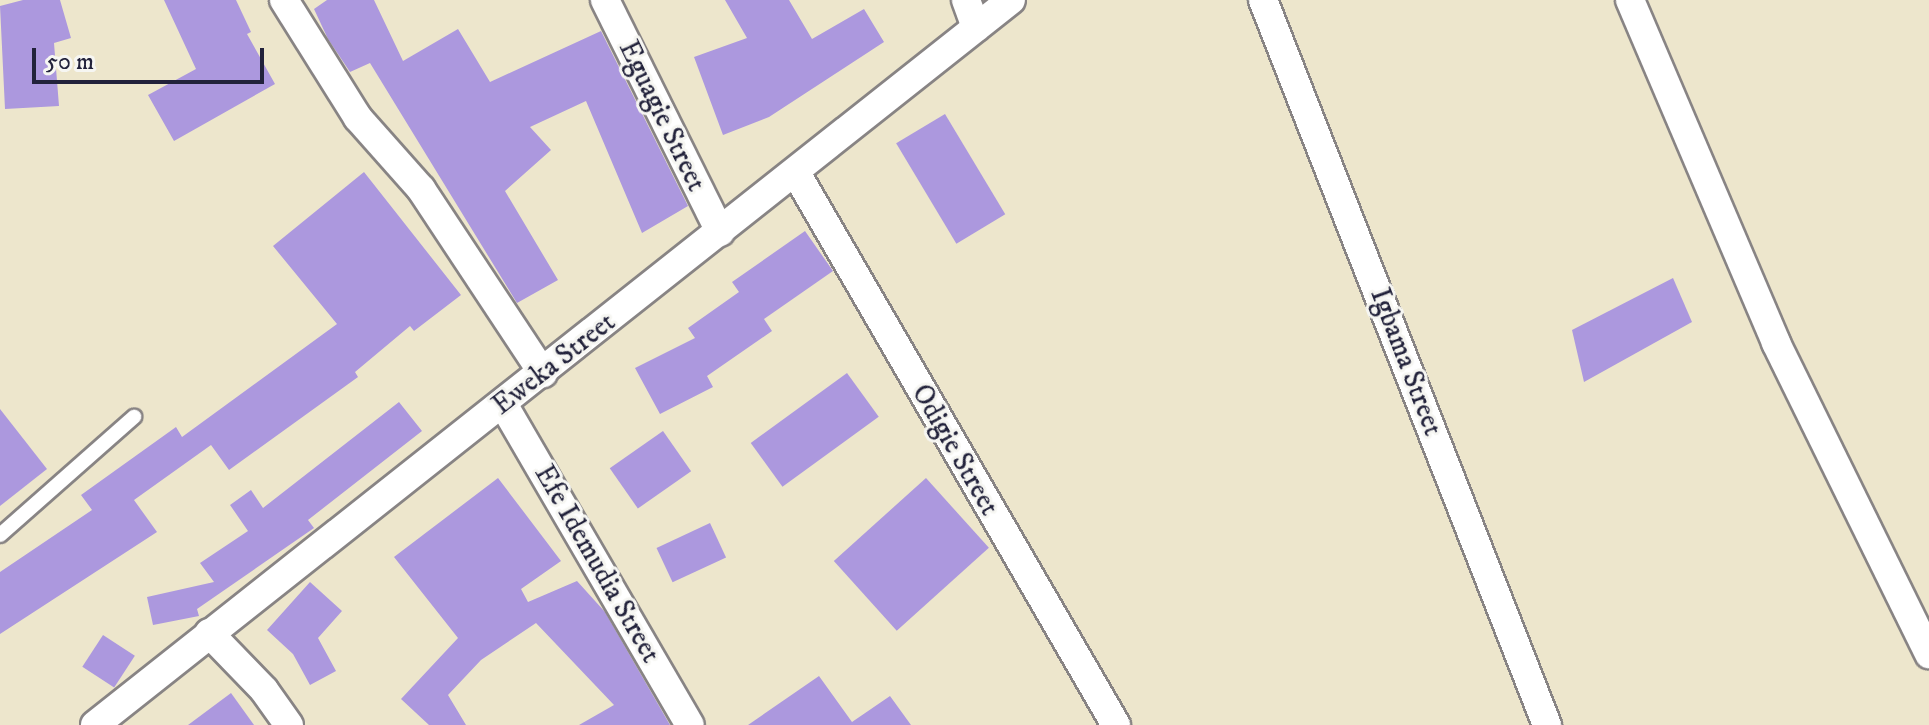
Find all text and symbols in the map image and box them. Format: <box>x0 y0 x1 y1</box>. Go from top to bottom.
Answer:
scale bar <box>36 32 268 82</box>
street label: Eguagie Street <box>611 35 713 197</box>
text: 50 m <box>46 47 94 77</box>
street label: Igbama Street <box>1362 283 1450 441</box>
street label: Eweka Street <box>486 306 622 422</box>
street label: Odigie Street <box>904 379 1006 521</box>
street label: Efe Idemudia Street <box>527 459 667 669</box>

